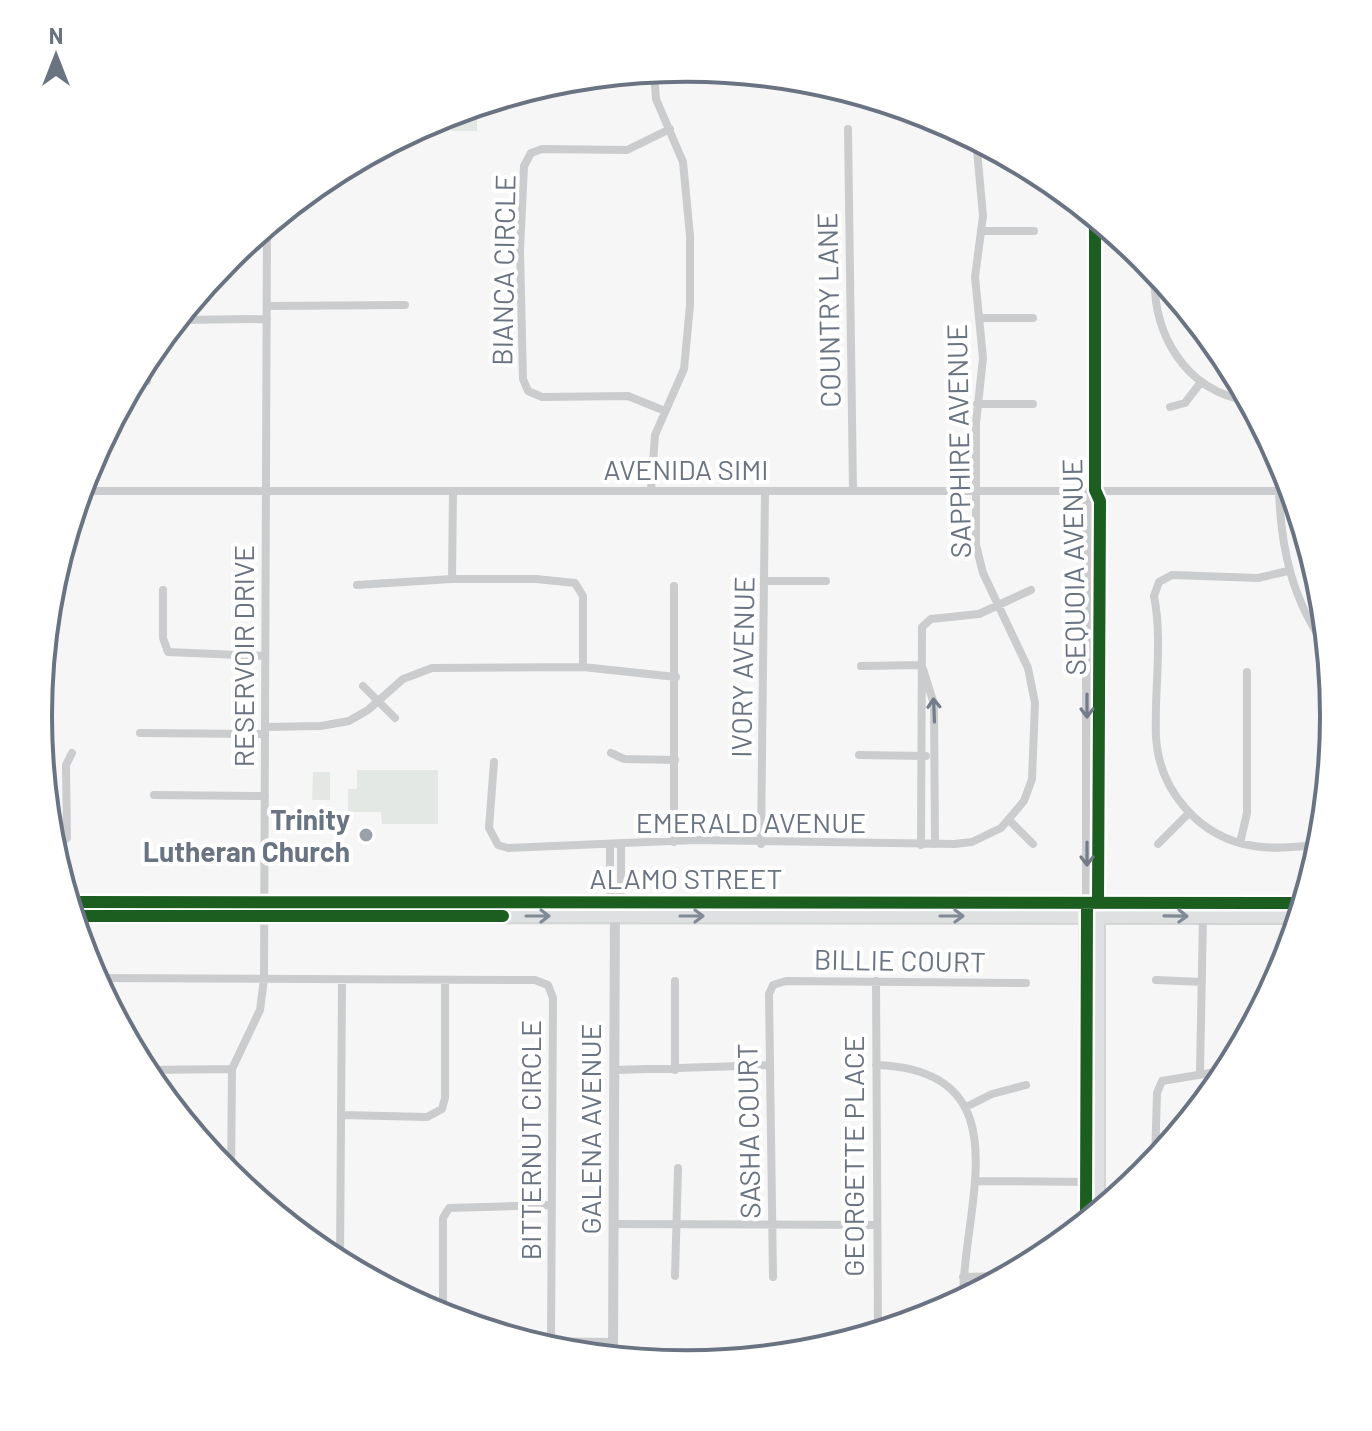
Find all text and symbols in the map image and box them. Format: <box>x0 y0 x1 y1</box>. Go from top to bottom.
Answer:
north arrow <box>16 16 96 96</box>
text: N <box>49 22 63 48</box>
street label: BIANCA CIRCLE <box>484 174 522 366</box>
street label: COUNTRY LANE <box>809 212 847 408</box>
street label: SAPPHIRE AVENUE <box>939 323 977 559</box>
street label: AVENIDA SIMI <box>603 452 769 486</box>
street label: SEQUOIA AVENUE <box>1054 458 1092 676</box>
street label: RESERVOIR DRIVE <box>226 545 260 767</box>
street label: IVORY AVENUE <box>723 576 761 758</box>
one-way arrow <box>1079 692 1095 719</box>
one-way arrow <box>926 698 941 724</box>
place label: Trinity Lutheran Church <box>143 802 350 868</box>
street label: EMERALD AVENUE <box>636 805 866 839</box>
marker: Trinity Lutheran Church <box>357 826 375 844</box>
one-way arrow <box>1079 840 1095 867</box>
street label: ALAMO STREET <box>590 861 782 895</box>
one-way arrow <box>524 908 551 924</box>
one-way arrow <box>678 908 705 924</box>
one-way arrow <box>938 908 965 924</box>
one-way arrow <box>1162 908 1189 924</box>
street label: BILLIE COURT <box>814 942 986 978</box>
street label: BITTERNUT CIRCLE <box>513 1020 547 1260</box>
street label: GALENA AVENUE <box>573 1023 607 1235</box>
street label: GEORGETTE PLACE <box>836 1035 870 1277</box>
street label: SASHA COURT <box>729 1043 767 1219</box>

